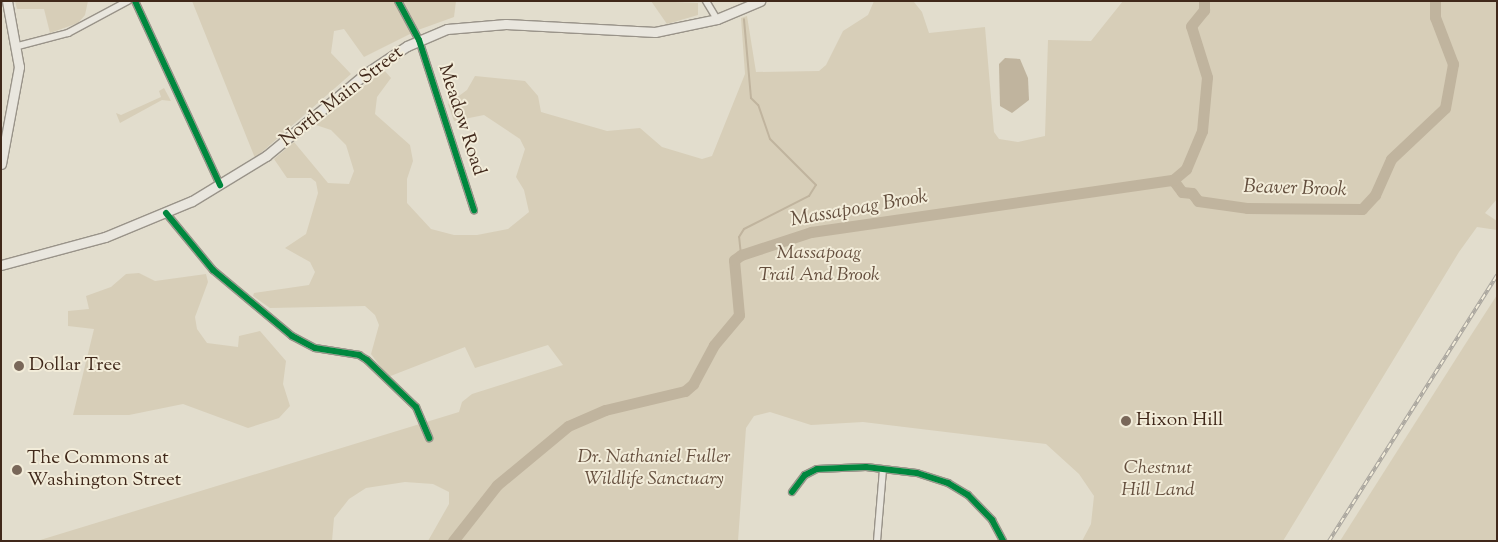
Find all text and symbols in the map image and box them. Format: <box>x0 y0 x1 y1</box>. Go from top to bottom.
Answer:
street label: North Main Street <box>276 42 408 152</box>
street label: Meadow Road <box>432 61 490 179</box>
water label: Beaver Brook <box>1243 175 1347 203</box>
water label: Massapoag Brook <box>789 185 929 233</box>
park label: Massapoag Trail And Brook <box>758 243 880 287</box>
place label: Dollar Tree <box>29 355 121 377</box>
marker: Dollar Tree <box>13 360 25 372</box>
place label: Hixon Hill <box>1136 410 1223 432</box>
marker: Hixon Hill <box>1120 415 1132 427</box>
park label: Dr. Nathaniel Fuller Wildlife Sanctuary <box>577 447 731 491</box>
place label: The Commons at Washington Street <box>27 448 181 492</box>
park label: Chestnut Hill Land <box>1121 458 1195 502</box>
marker: The Commons at Washington Street <box>11 464 23 476</box>

